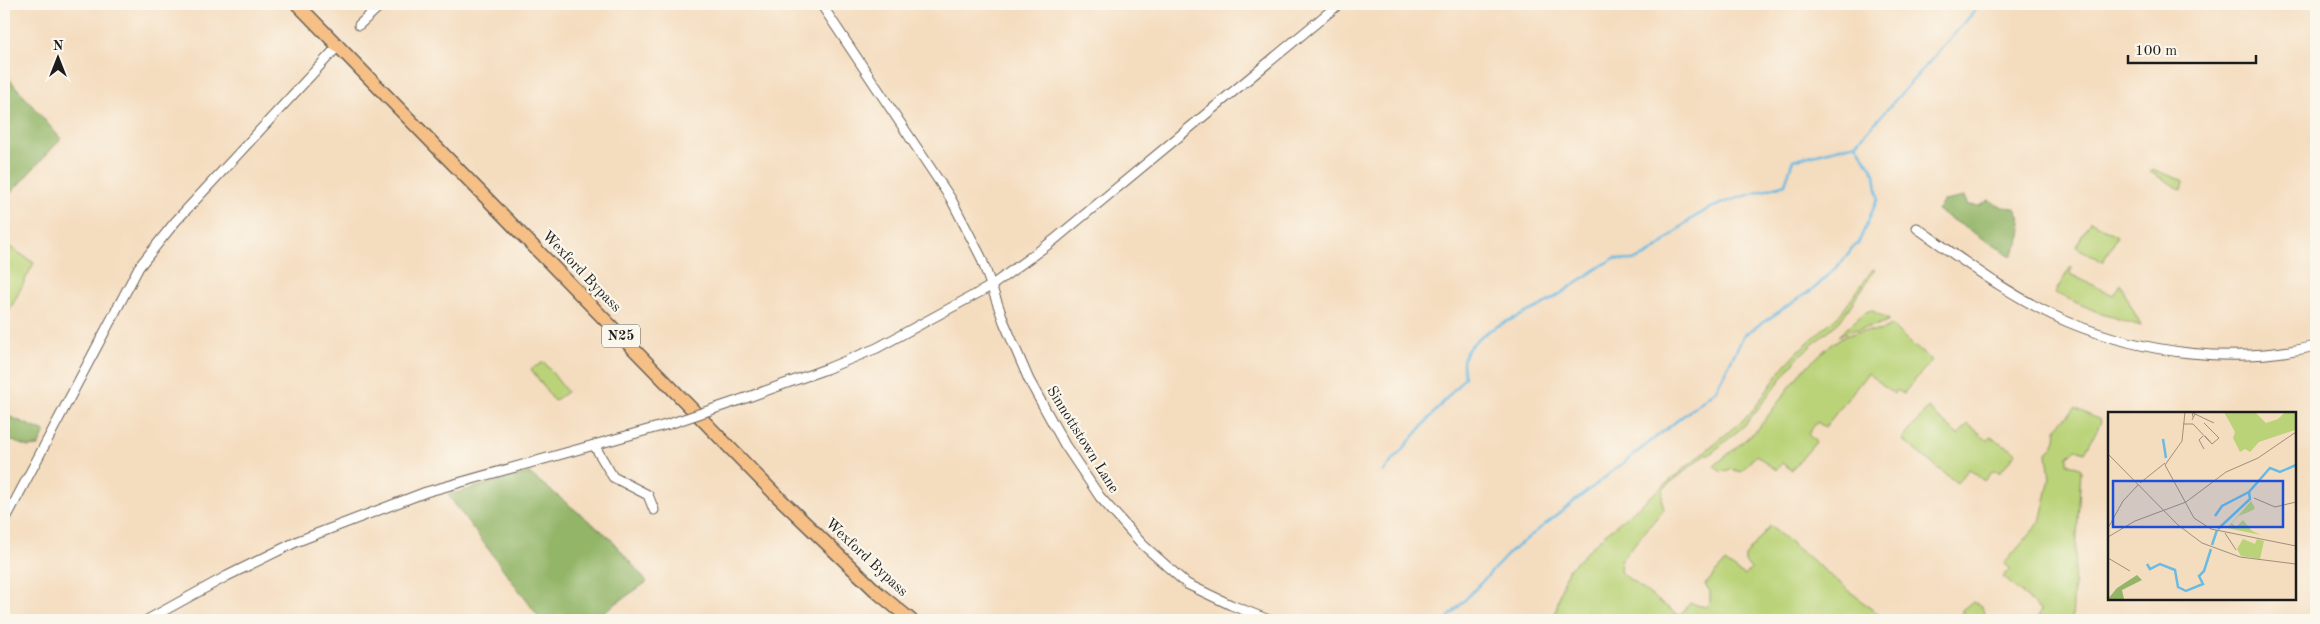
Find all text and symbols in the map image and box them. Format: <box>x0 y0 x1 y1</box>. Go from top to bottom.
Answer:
north arrow <box>32 32 82 82</box>
scale bar <box>2128 32 2255 64</box>
text: N <box>53 39 64 53</box>
text: 100 m <box>2135 44 2177 59</box>
street label: Wexford Bypass <box>539 229 623 315</box>
road number: N25 <box>602 324 640 348</box>
street label: Sinnottstown Lane <box>1043 384 1121 496</box>
inset map <box>2108 412 2295 599</box>
street label: Wexford Bypass <box>822 516 910 600</box>

